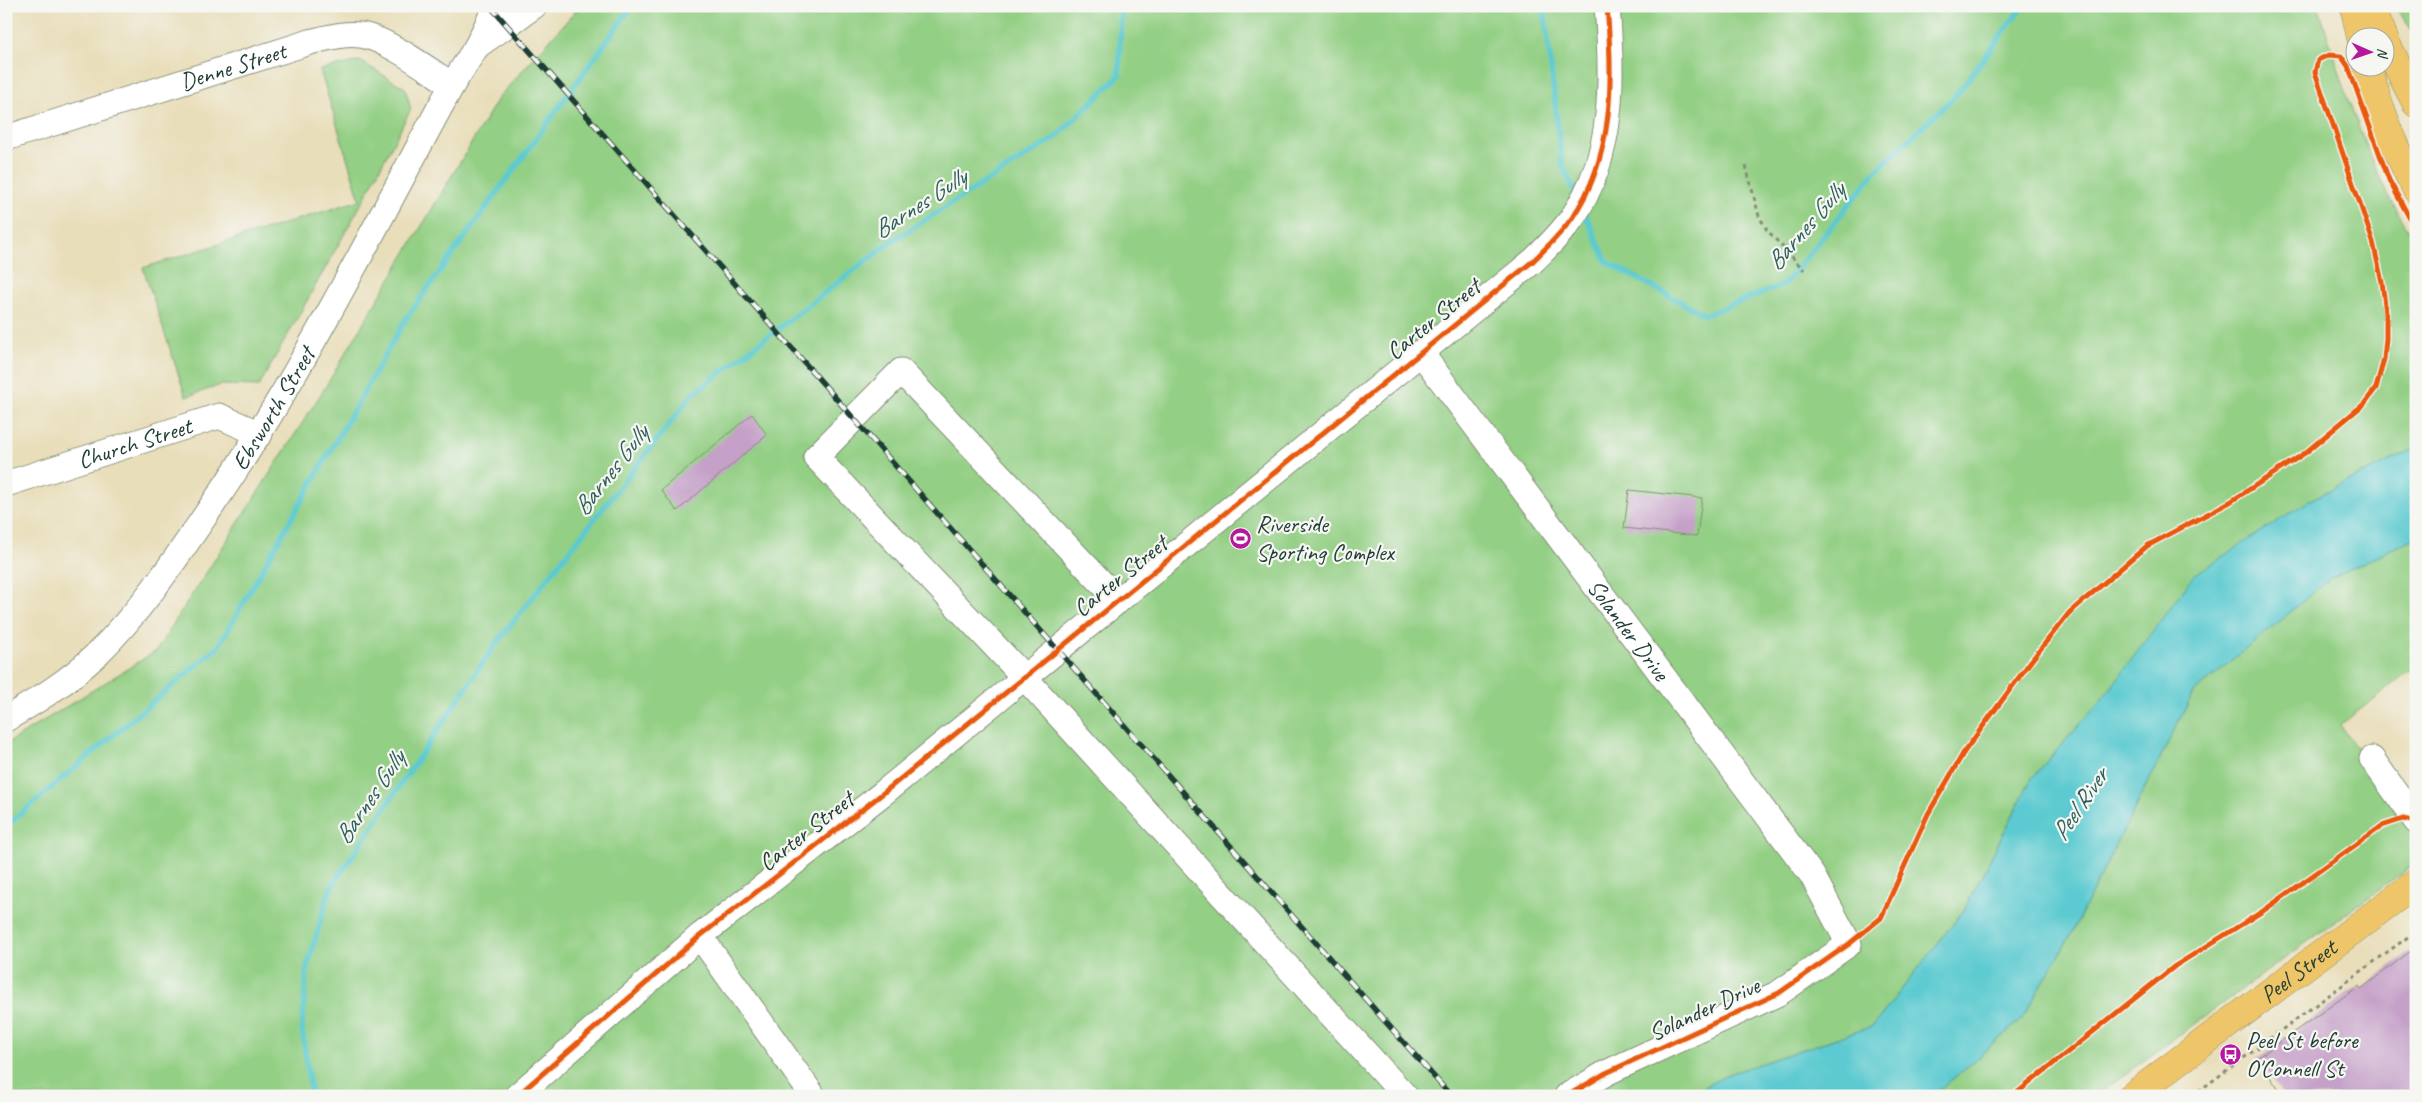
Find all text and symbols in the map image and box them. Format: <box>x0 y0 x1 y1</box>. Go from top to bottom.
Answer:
north arrow <box>2344 28 2394 78</box>
street label: Denne Street <box>176 35 291 97</box>
text: N <box>2374 48 2391 59</box>
water label: Barnes Gully <box>867 159 976 246</box>
water label: Barnes Gully <box>1759 173 1855 277</box>
street label: Carter Street <box>1380 270 1489 366</box>
street label: Ebsworth Street <box>225 339 323 475</box>
street label: Church Street <box>74 410 197 475</box>
water label: Barnes Gully <box>566 416 659 522</box>
place label: Riverside Sporting Complex <box>1256 509 1396 567</box>
sports icon: Riverside Sporting Complex <box>1228 526 1252 550</box>
street label: Carter Street <box>1067 527 1176 623</box>
street label: Solander Drive <box>1581 573 1677 688</box>
water label: Barnes Gully <box>327 741 415 850</box>
water label: Peel River <box>2044 759 2118 847</box>
street label: Carter Street <box>752 783 862 878</box>
street label: Peel Street <box>2254 932 2344 1010</box>
street label: Solander Drive <box>1644 969 1766 1048</box>
place label: Peel St before O'Connell St <box>2246 1025 2360 1083</box>
bus stop icon: Peel St before O'Connell St <box>2218 1042 2242 1066</box>

